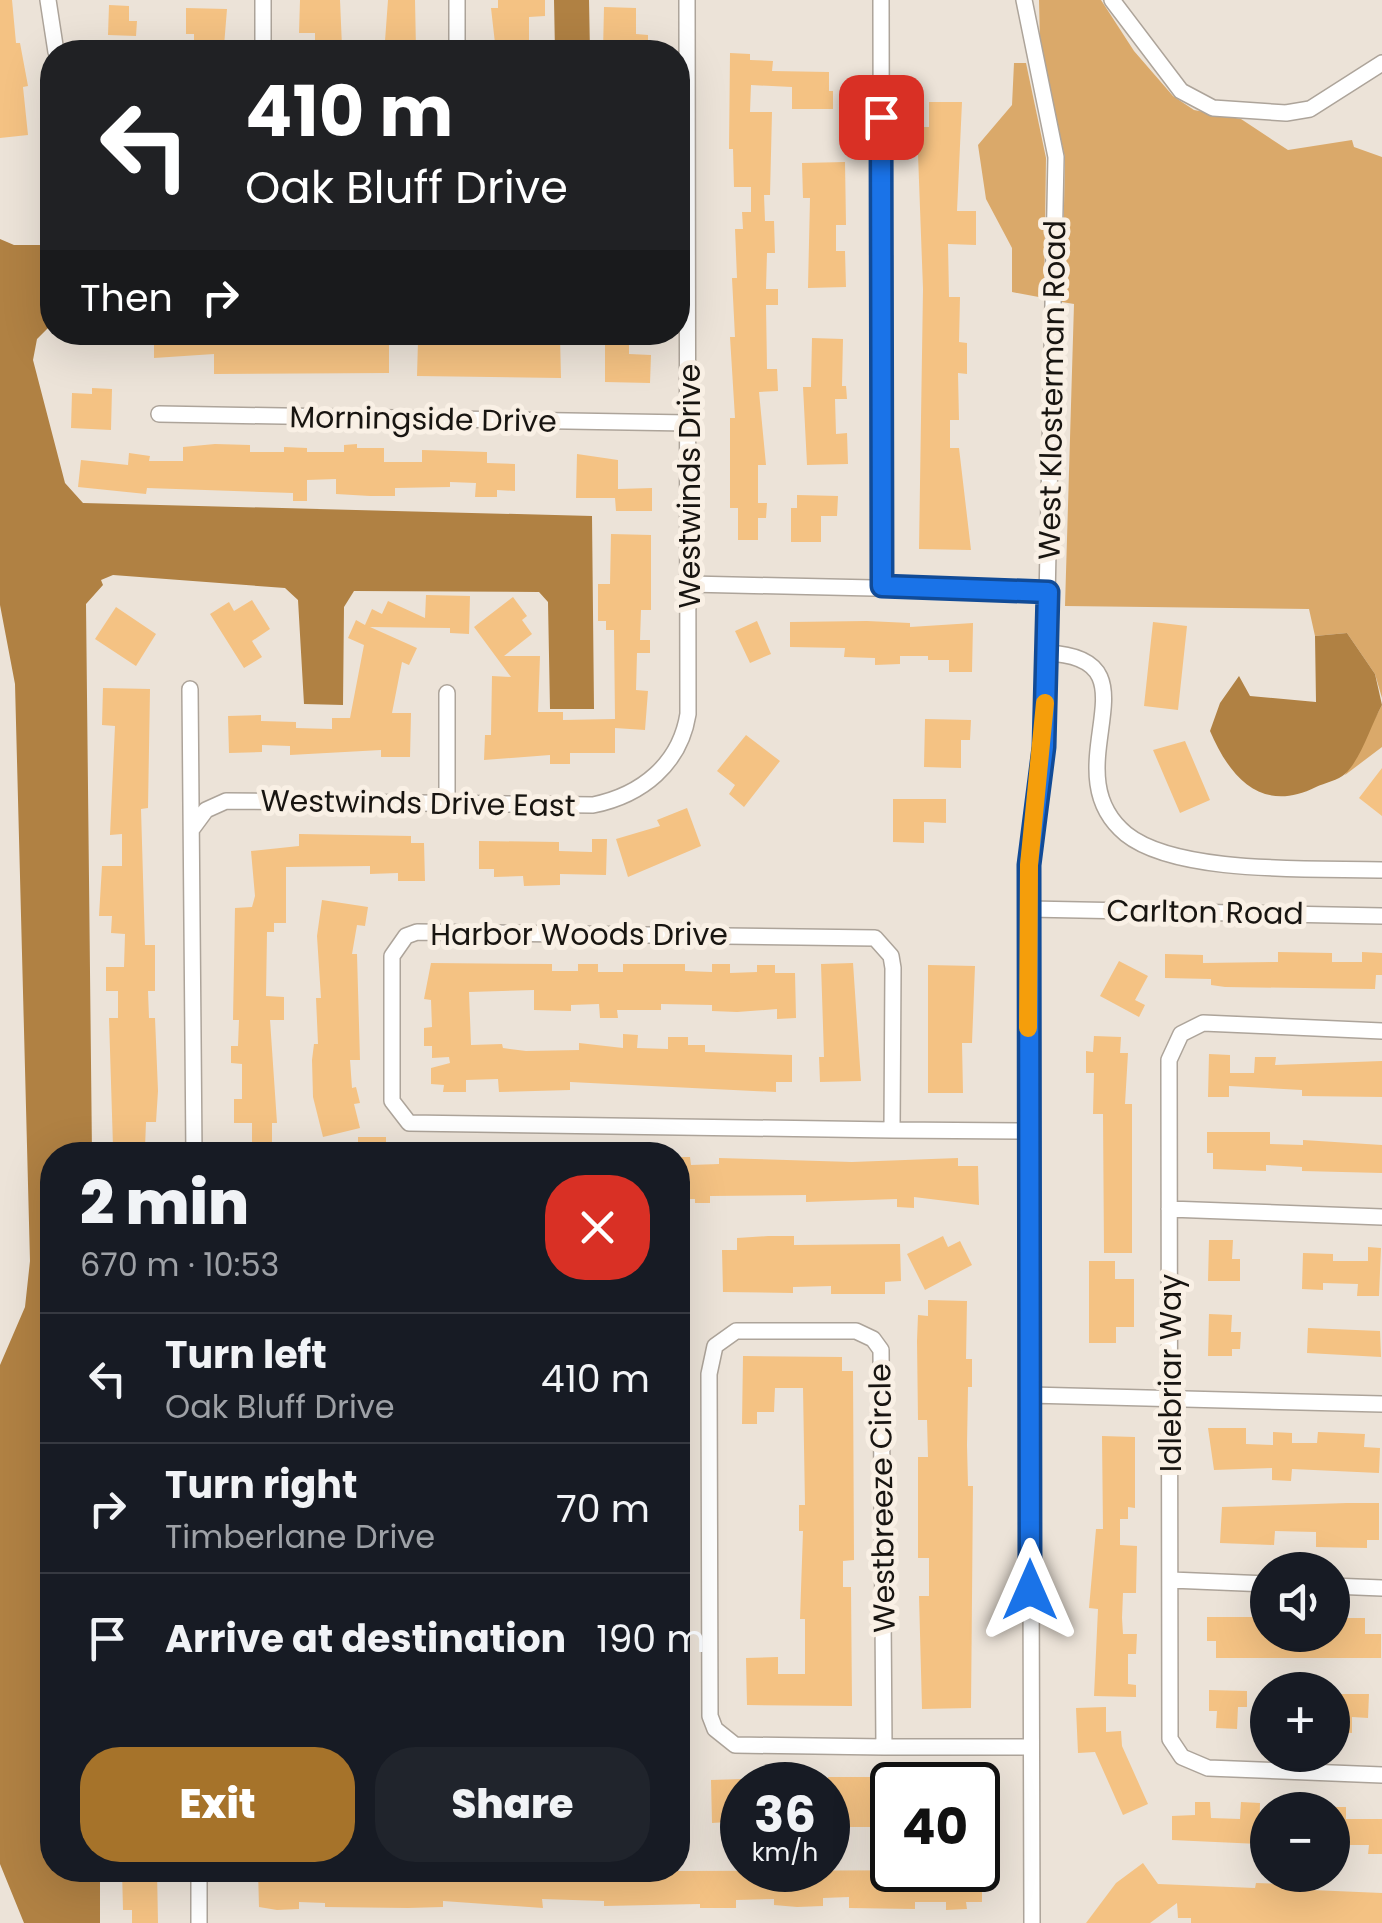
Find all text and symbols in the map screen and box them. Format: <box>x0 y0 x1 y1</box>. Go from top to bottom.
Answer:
text: 410 m <box>245 62 453 161</box>
pin <box>839 75 924 160</box>
icon: left <box>80 80 210 210</box>
icon: arrive <box>854 90 909 145</box>
text: Oak Bluff Drive <box>245 156 568 219</box>
street label: West Klosterman Road <box>1028 220 1076 560</box>
icon: right <box>193 270 248 325</box>
text: Then <box>80 271 173 324</box>
street label: Westwinds Drive <box>668 364 711 608</box>
street label: Morningside Drive <box>289 395 557 443</box>
street label: Westwinds Drive East <box>260 779 576 827</box>
street label: Carlton Road <box>1106 889 1304 935</box>
street label: Harbor Woods Drive <box>430 913 728 956</box>
text: 2 min <box>80 1161 249 1245</box>
button: close <box>545 1175 650 1280</box>
text: 670 m · 10:53 <box>80 1242 279 1287</box>
street label: Idlebriar Way <box>1149 1274 1192 1472</box>
text: Turn left <box>165 1328 327 1381</box>
icon: left <box>80 1351 135 1406</box>
text: 410 m <box>541 1352 650 1405</box>
street label: Westbreeze Circle <box>858 1363 906 1633</box>
text: Oak Bluff Drive <box>165 1384 395 1429</box>
text: Turn right <box>165 1458 357 1511</box>
icon: right <box>80 1481 135 1536</box>
text: 70 m <box>556 1482 650 1535</box>
text: Timberlane Drive <box>165 1514 435 1559</box>
position arrow <box>978 1538 1082 1642</box>
map controls <box>1250 1552 1350 1892</box>
button: sound <box>1250 1552 1350 1652</box>
icon: arrive <box>80 1611 135 1666</box>
text: Arrive at destination <box>165 1612 566 1665</box>
text: 190 m <box>596 1612 705 1665</box>
button: + <box>1250 1672 1350 1772</box>
button: Exit <box>80 1747 355 1862</box>
button: Share <box>375 1747 650 1862</box>
speed limit sign: 40 <box>870 1762 1000 1892</box>
text: 36 <box>754 1779 816 1850</box>
button: − <box>1250 1792 1350 1892</box>
text: km/h <box>752 1835 818 1870</box>

